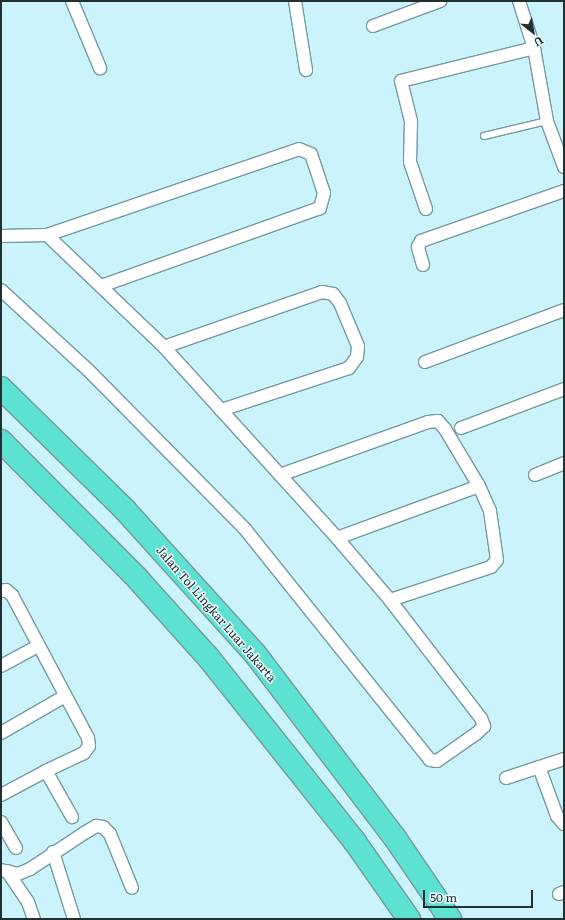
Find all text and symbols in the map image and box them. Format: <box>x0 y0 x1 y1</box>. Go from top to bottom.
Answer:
north arrow <box>513 12 553 52</box>
text: U <box>531 33 547 51</box>
street label: Jalan Tol Lingkar Luar Jakarta <box>153 543 279 685</box>
scale bar <box>425 882 535 908</box>
text: 50 m <box>430 888 457 906</box>

